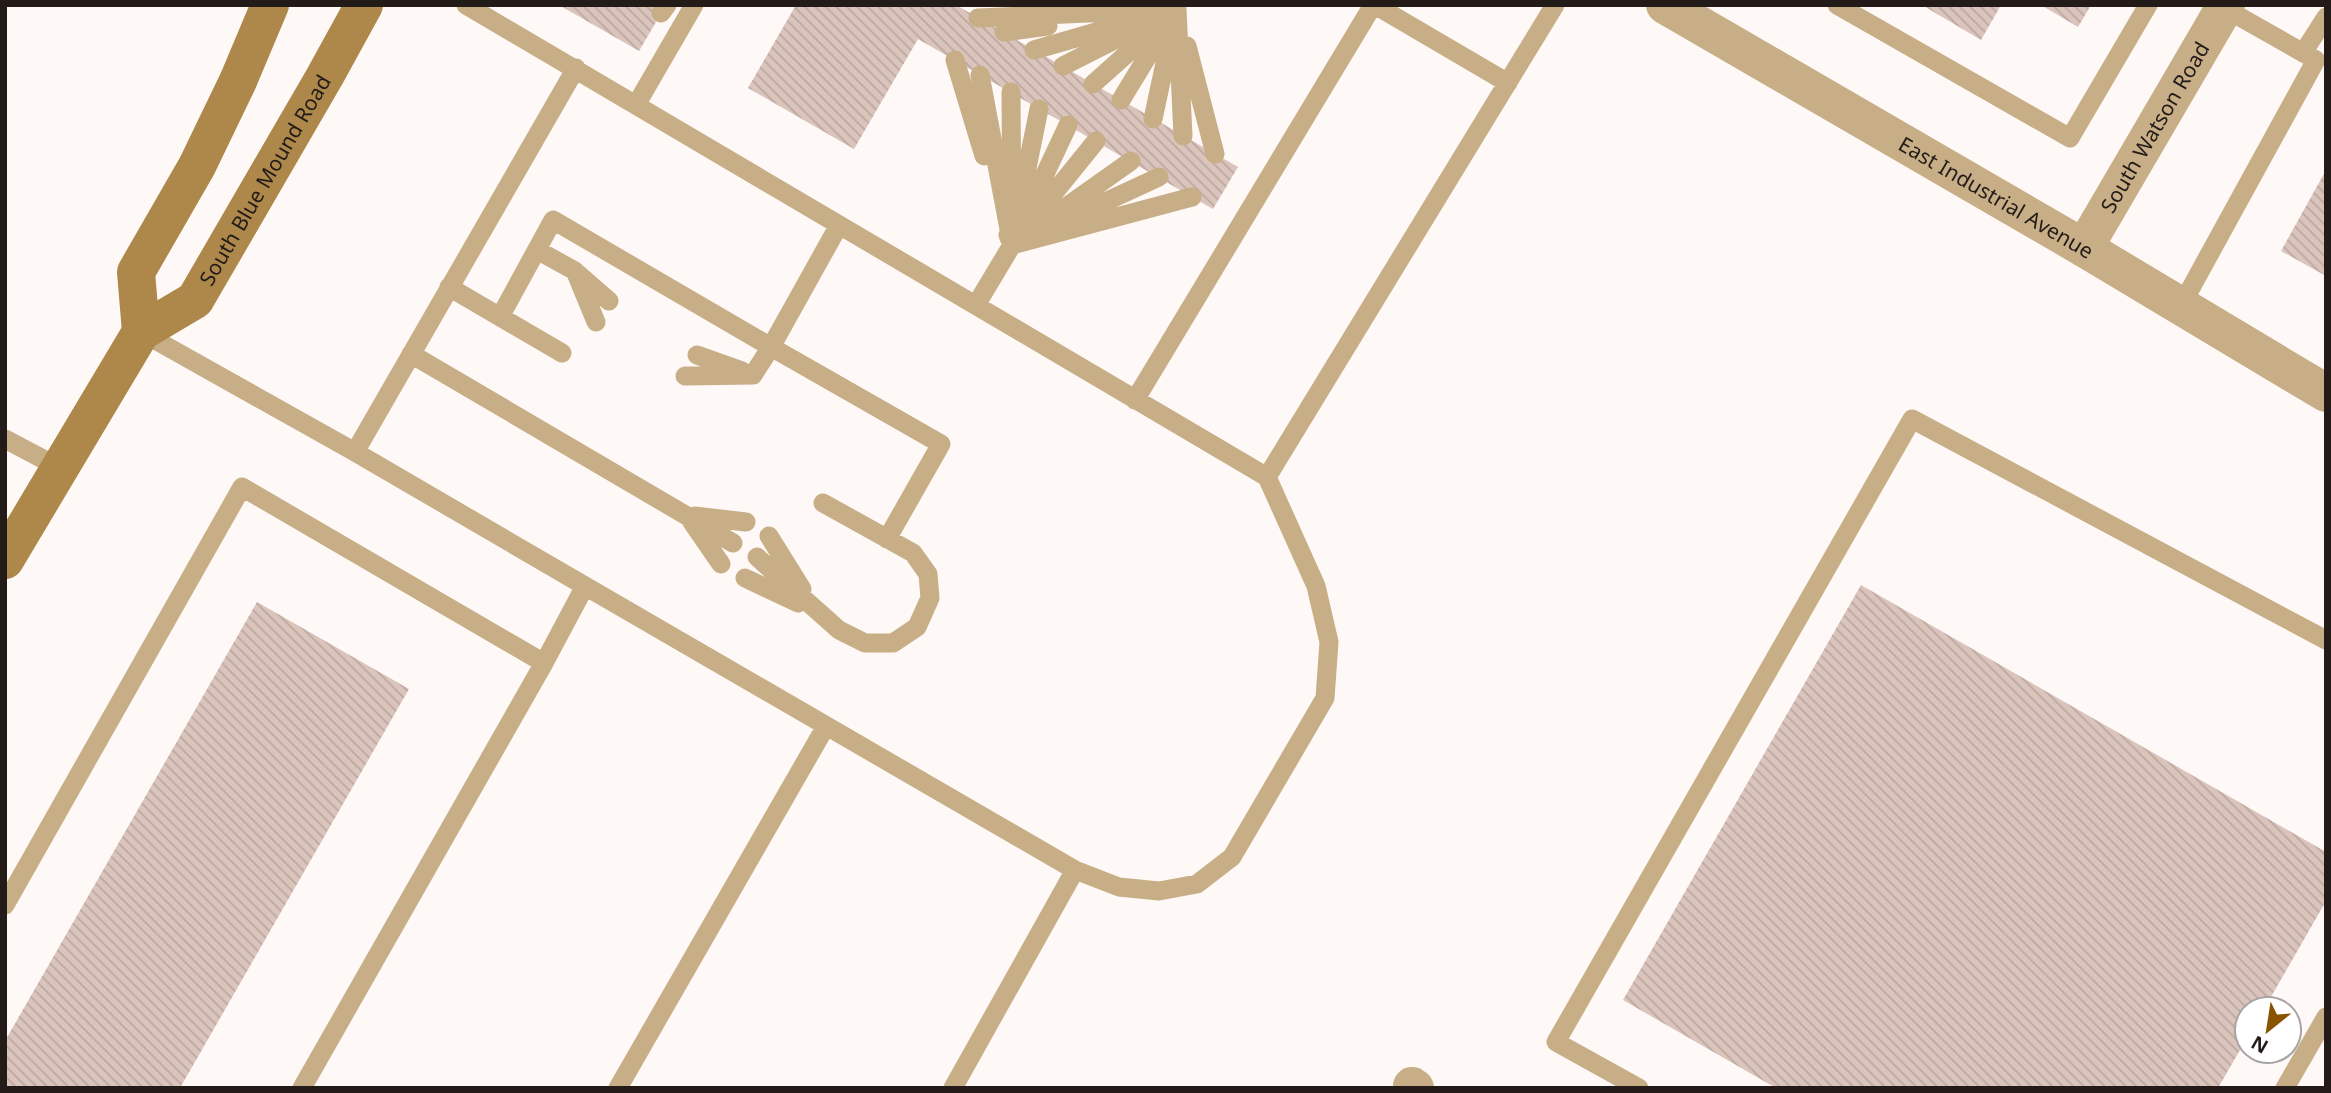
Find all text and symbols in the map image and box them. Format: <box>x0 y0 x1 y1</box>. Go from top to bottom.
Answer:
street label: South Watson Road <box>2094 37 2216 218</box>
street label: South Blue Mound Road <box>192 69 337 291</box>
street label: East Industrial Avenue <box>1894 130 2099 265</box>
north arrow <box>2233 995 2303 1065</box>
text: N <box>2246 1030 2273 1060</box>

